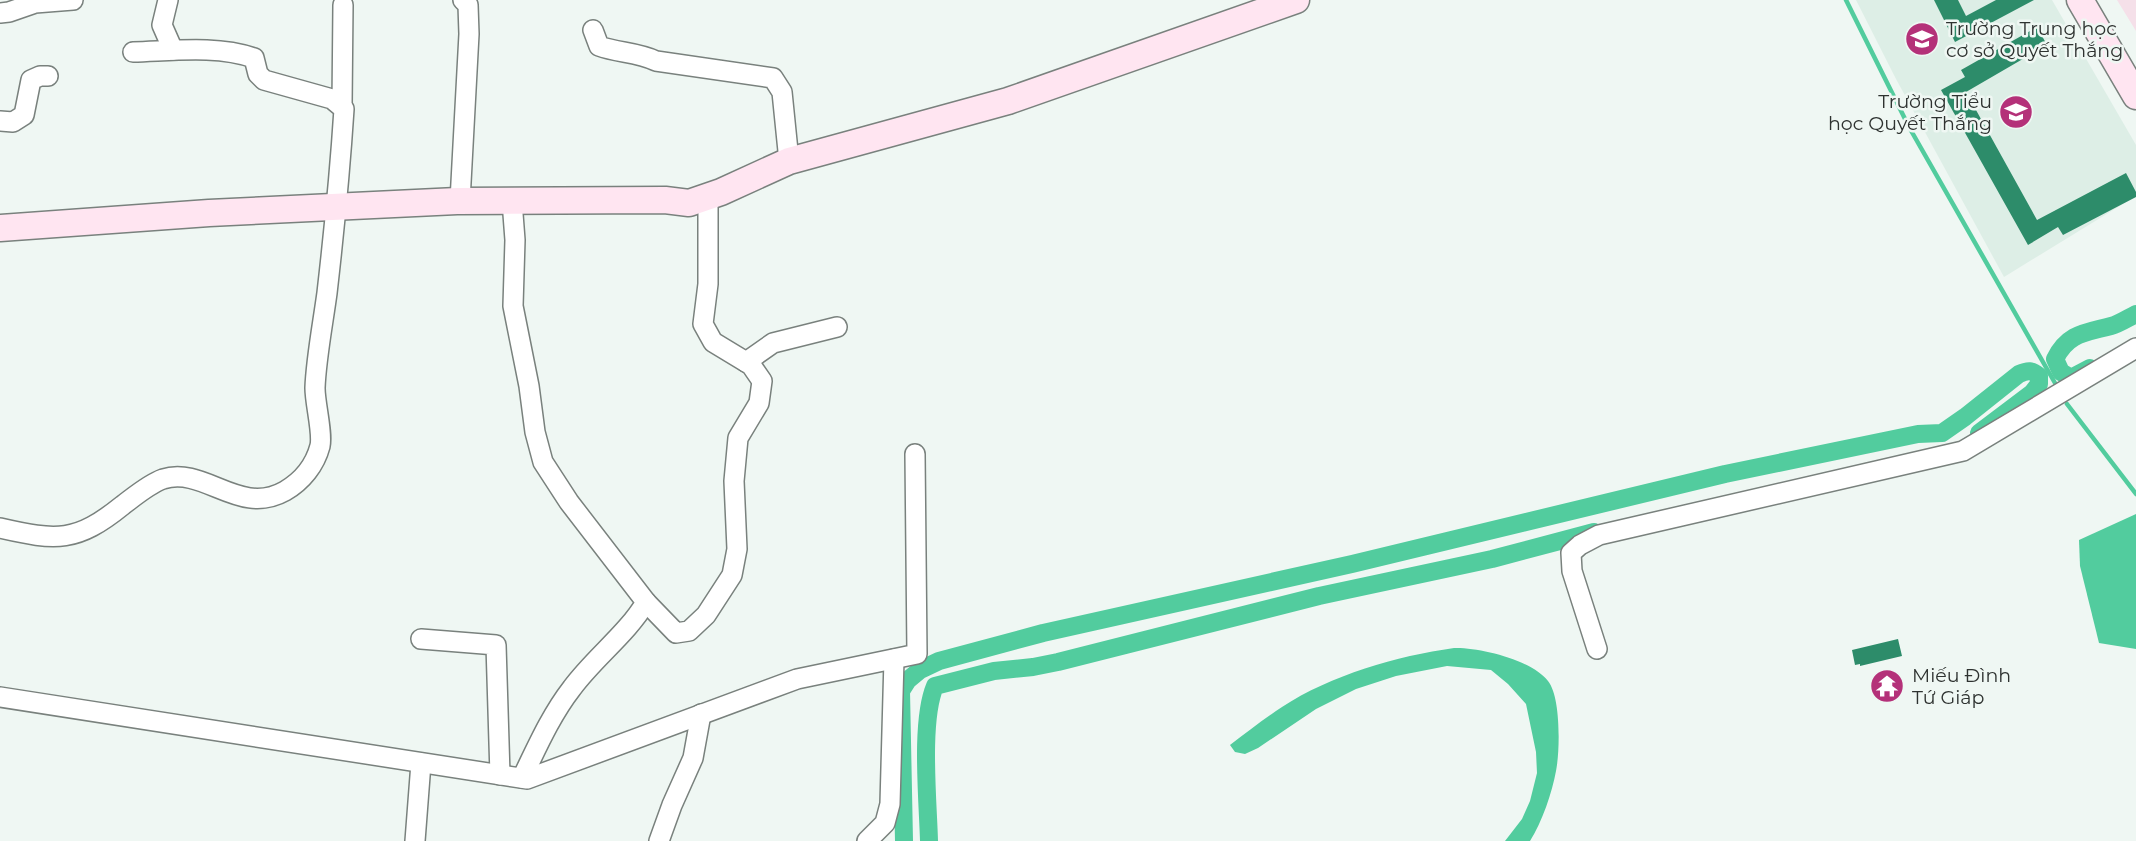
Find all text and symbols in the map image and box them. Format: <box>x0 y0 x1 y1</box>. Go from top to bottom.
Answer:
place label: Trường Trung học cơ sở Quyết Thắng <box>1946 17 2123 62</box>
school or university icon: Trường Trung học cơ sở Quyết Thắng <box>1903 20 1941 58</box>
place label: Trường Tiểu học Quyết Thắng <box>1828 90 1992 135</box>
school or university icon: Trường Tiểu học Quyết Thắng <box>1997 93 2035 131</box>
place label: Miếu Đình Tứ Giáp <box>1912 664 2011 709</box>
temple icon: Miếu Đình Tứ Giáp <box>1868 667 1906 705</box>

